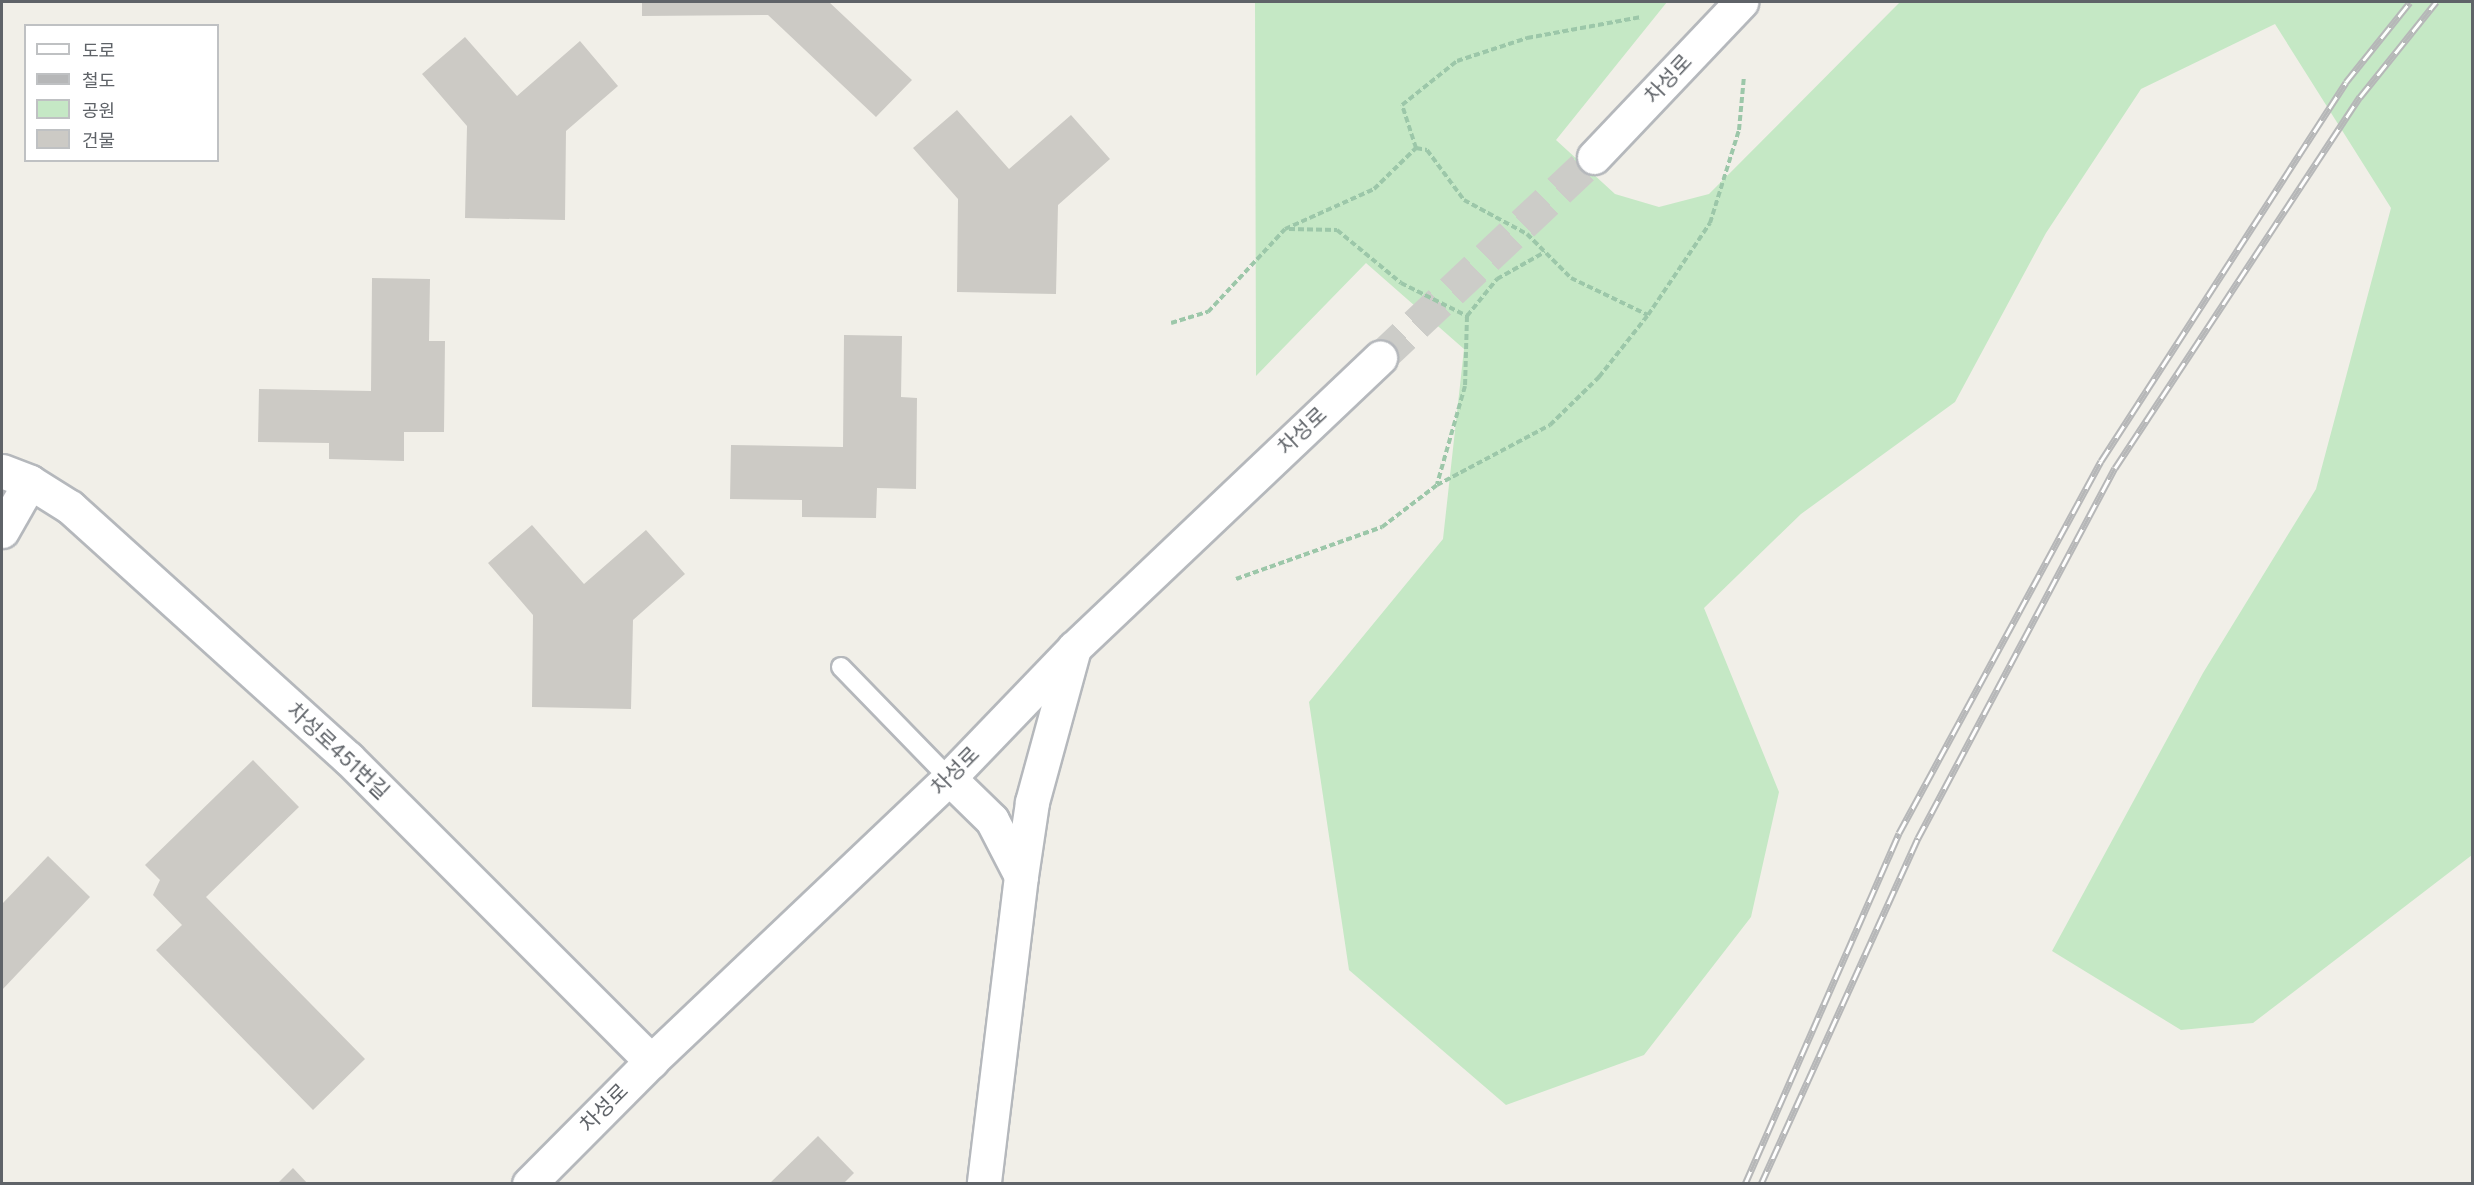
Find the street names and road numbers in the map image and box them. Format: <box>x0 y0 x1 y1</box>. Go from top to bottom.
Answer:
street label: 차성로 <box>1639 49 1697 109</box>
street label: 차성로 <box>1272 402 1332 460</box>
street label: 차성로451번길 <box>282 697 394 805</box>
street label: 차성로 <box>926 742 984 800</box>
street label: 차성로 <box>575 1079 633 1137</box>

